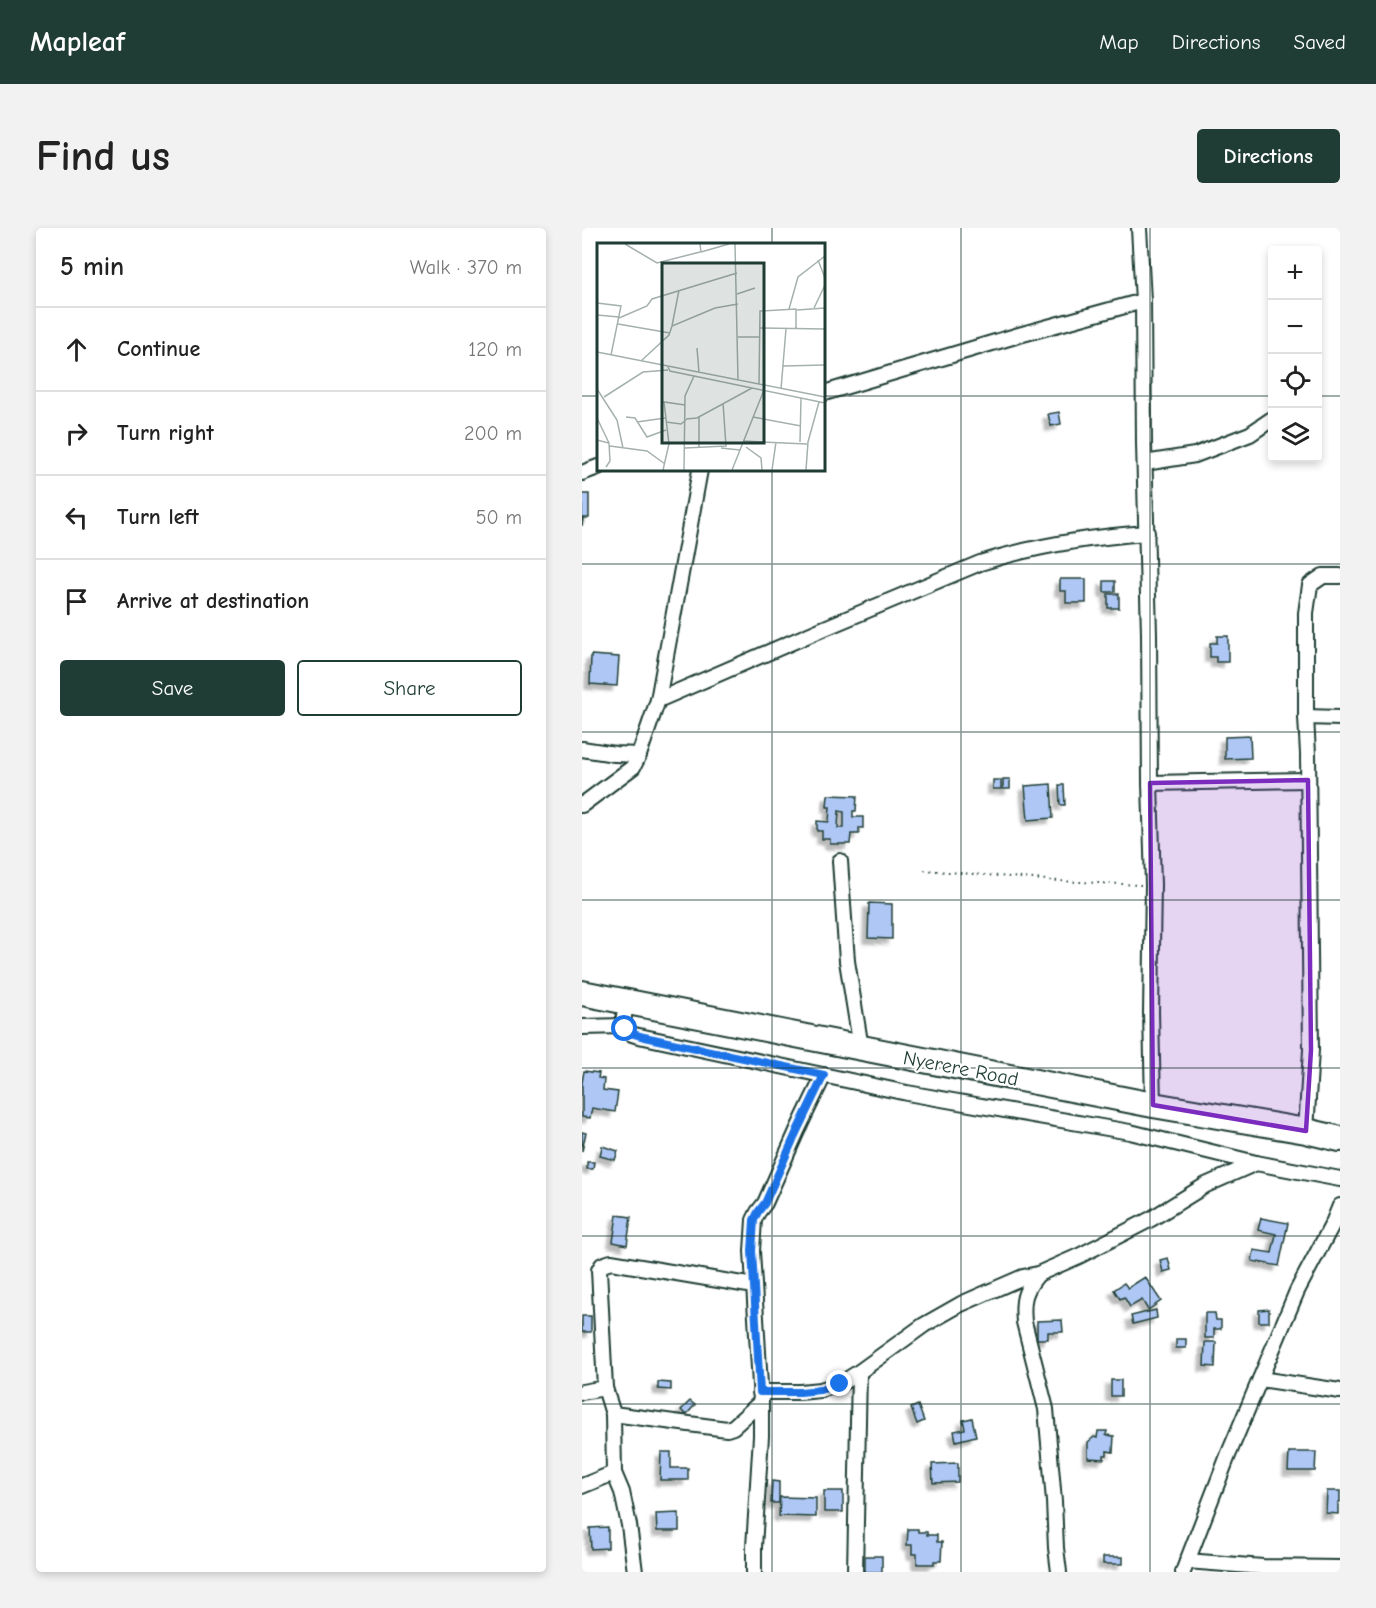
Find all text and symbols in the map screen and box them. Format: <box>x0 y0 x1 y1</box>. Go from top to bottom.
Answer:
text: Mapleaf <box>30 26 125 58</box>
text: Map <box>1099 30 1139 54</box>
text: Directions <box>1172 30 1261 54</box>
text: Saved <box>1294 30 1346 54</box>
button: Directions <box>1197 129 1340 183</box>
text: Find us <box>36 132 170 181</box>
inset map <box>597 243 825 471</box>
map controls <box>1268 246 1322 462</box>
button: + <box>1268 246 1322 300</box>
text: 5 min <box>60 252 124 282</box>
text: Walk · 370 m <box>410 256 522 279</box>
button: − <box>1268 300 1322 354</box>
icon: ahead <box>60 333 93 366</box>
text: Continue <box>117 336 200 362</box>
text: 120 m <box>468 338 522 361</box>
button: locate <box>1268 354 1322 408</box>
button: layers <box>1268 408 1322 462</box>
icon: right <box>60 417 93 450</box>
text: Turn right <box>117 420 214 446</box>
text: 200 m <box>464 422 522 445</box>
icon: left <box>60 501 93 534</box>
text: Turn left <box>117 504 199 530</box>
text: 50 m <box>476 506 522 529</box>
icon: arrive <box>60 585 93 618</box>
text: Arrive at destination <box>117 588 309 614</box>
button: Save <box>60 660 285 716</box>
button: Share <box>297 660 522 716</box>
route start <box>611 1015 637 1041</box>
street label: Nyerere Road <box>901 1046 1020 1091</box>
route end <box>826 1370 852 1396</box>

